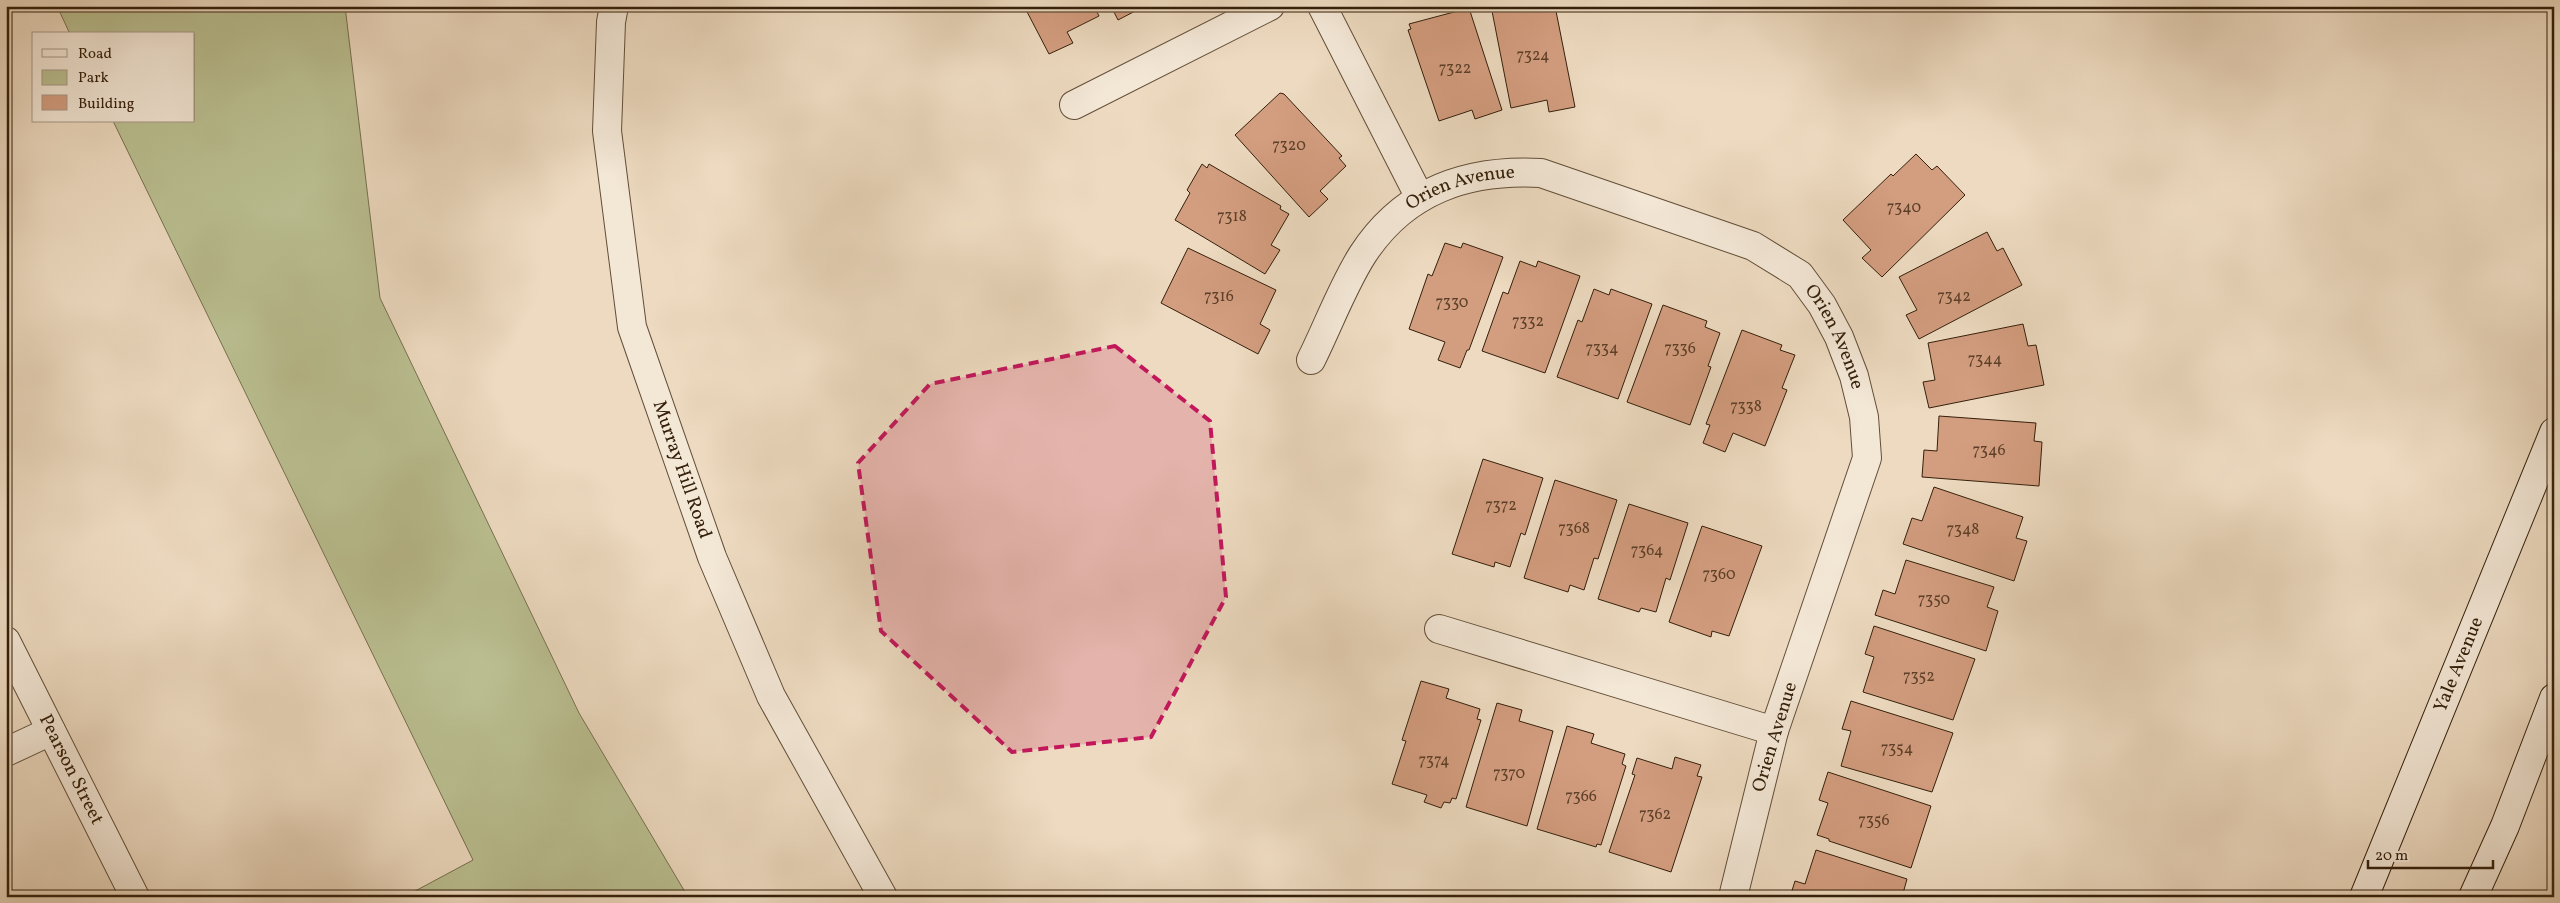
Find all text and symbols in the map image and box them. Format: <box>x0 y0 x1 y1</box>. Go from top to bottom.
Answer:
legend <box>32 32 195 122</box>
text: Road <box>78 44 112 65</box>
house number: 7324 <box>1516 45 1550 67</box>
house number: 7322 <box>1439 58 1471 80</box>
text: Park <box>78 68 109 89</box>
text: Building <box>78 94 135 115</box>
house number: 7320 <box>1272 135 1306 157</box>
street label: Orien Avenue <box>1401 160 1516 217</box>
house number: 7340 <box>1887 197 1921 219</box>
house number: 7318 <box>1217 206 1247 228</box>
street label: Orien Avenue <box>1798 279 1870 392</box>
house number: 7316 <box>1204 286 1234 308</box>
house number: 7342 <box>1937 286 1971 308</box>
house number: 7330 <box>1436 292 1468 314</box>
house number: 7332 <box>1512 311 1544 333</box>
house number: 7334 <box>1585 338 1619 360</box>
house number: 7336 <box>1664 338 1696 360</box>
house number: 7344 <box>1968 349 2002 371</box>
house number: 7338 <box>1730 396 1762 418</box>
street label: Murray Hill Road <box>646 397 718 542</box>
house number: 7346 <box>1973 440 2005 462</box>
house number: 7372 <box>1485 495 1517 517</box>
house number: 7368 <box>1558 518 1590 540</box>
house number: 7348 <box>1947 519 1979 541</box>
house number: 7364 <box>1631 540 1663 562</box>
house number: 7360 <box>1702 564 1736 586</box>
house number: 7350 <box>1918 589 1950 611</box>
street label: Yale Avenue <box>2428 613 2490 716</box>
house number: 7352 <box>1903 666 1935 688</box>
street label: Orien Avenue <box>1746 679 1804 795</box>
street label: Pearson Street <box>32 710 110 829</box>
house number: 7354 <box>1881 738 1913 760</box>
house number: 7374 <box>1418 750 1450 772</box>
house number: 7370 <box>1493 763 1525 785</box>
house number: 7366 <box>1565 786 1597 808</box>
house number: 7362 <box>1639 804 1671 826</box>
house number: 7356 <box>1858 810 1890 832</box>
scale bar <box>2368 838 2492 870</box>
text: 20 m <box>2375 846 2408 867</box>

